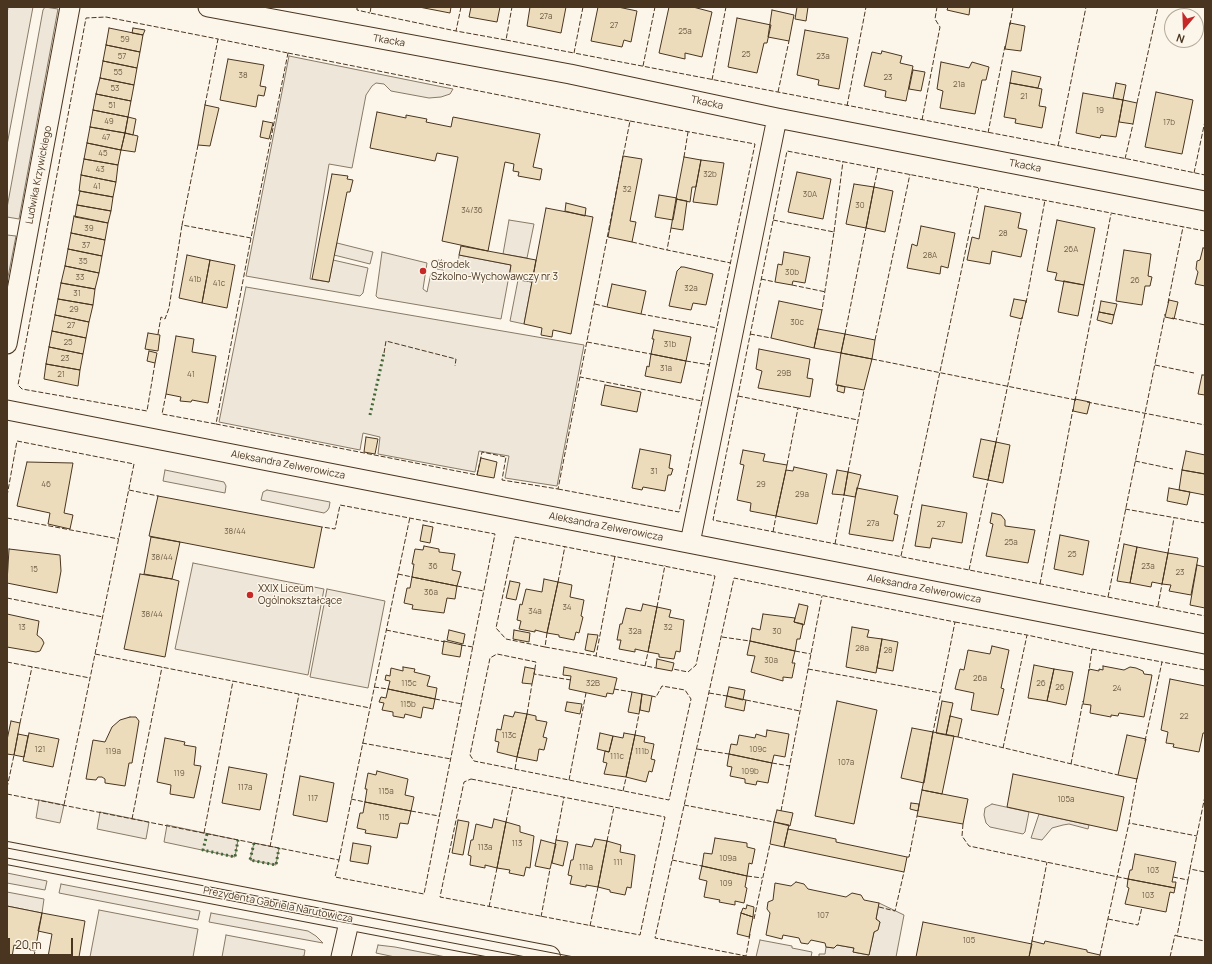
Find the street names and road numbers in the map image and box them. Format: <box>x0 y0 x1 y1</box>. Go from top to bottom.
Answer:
street label: Tkacka <box>372 32 406 50</box>
street label: Tkacka <box>690 94 724 112</box>
street label: Ludwika Krzywickiego <box>24 125 54 225</box>
street label: Tkacka <box>1008 157 1042 175</box>
street label: Aleksandra Zelwerowicza <box>230 448 346 482</box>
street label: Aleksandra Zelwerowicza <box>548 510 664 544</box>
street label: Aleksandra Zelwerowicza <box>866 572 982 606</box>
street label: Prezydenta Gabriela Narutowicza <box>202 885 354 925</box>

